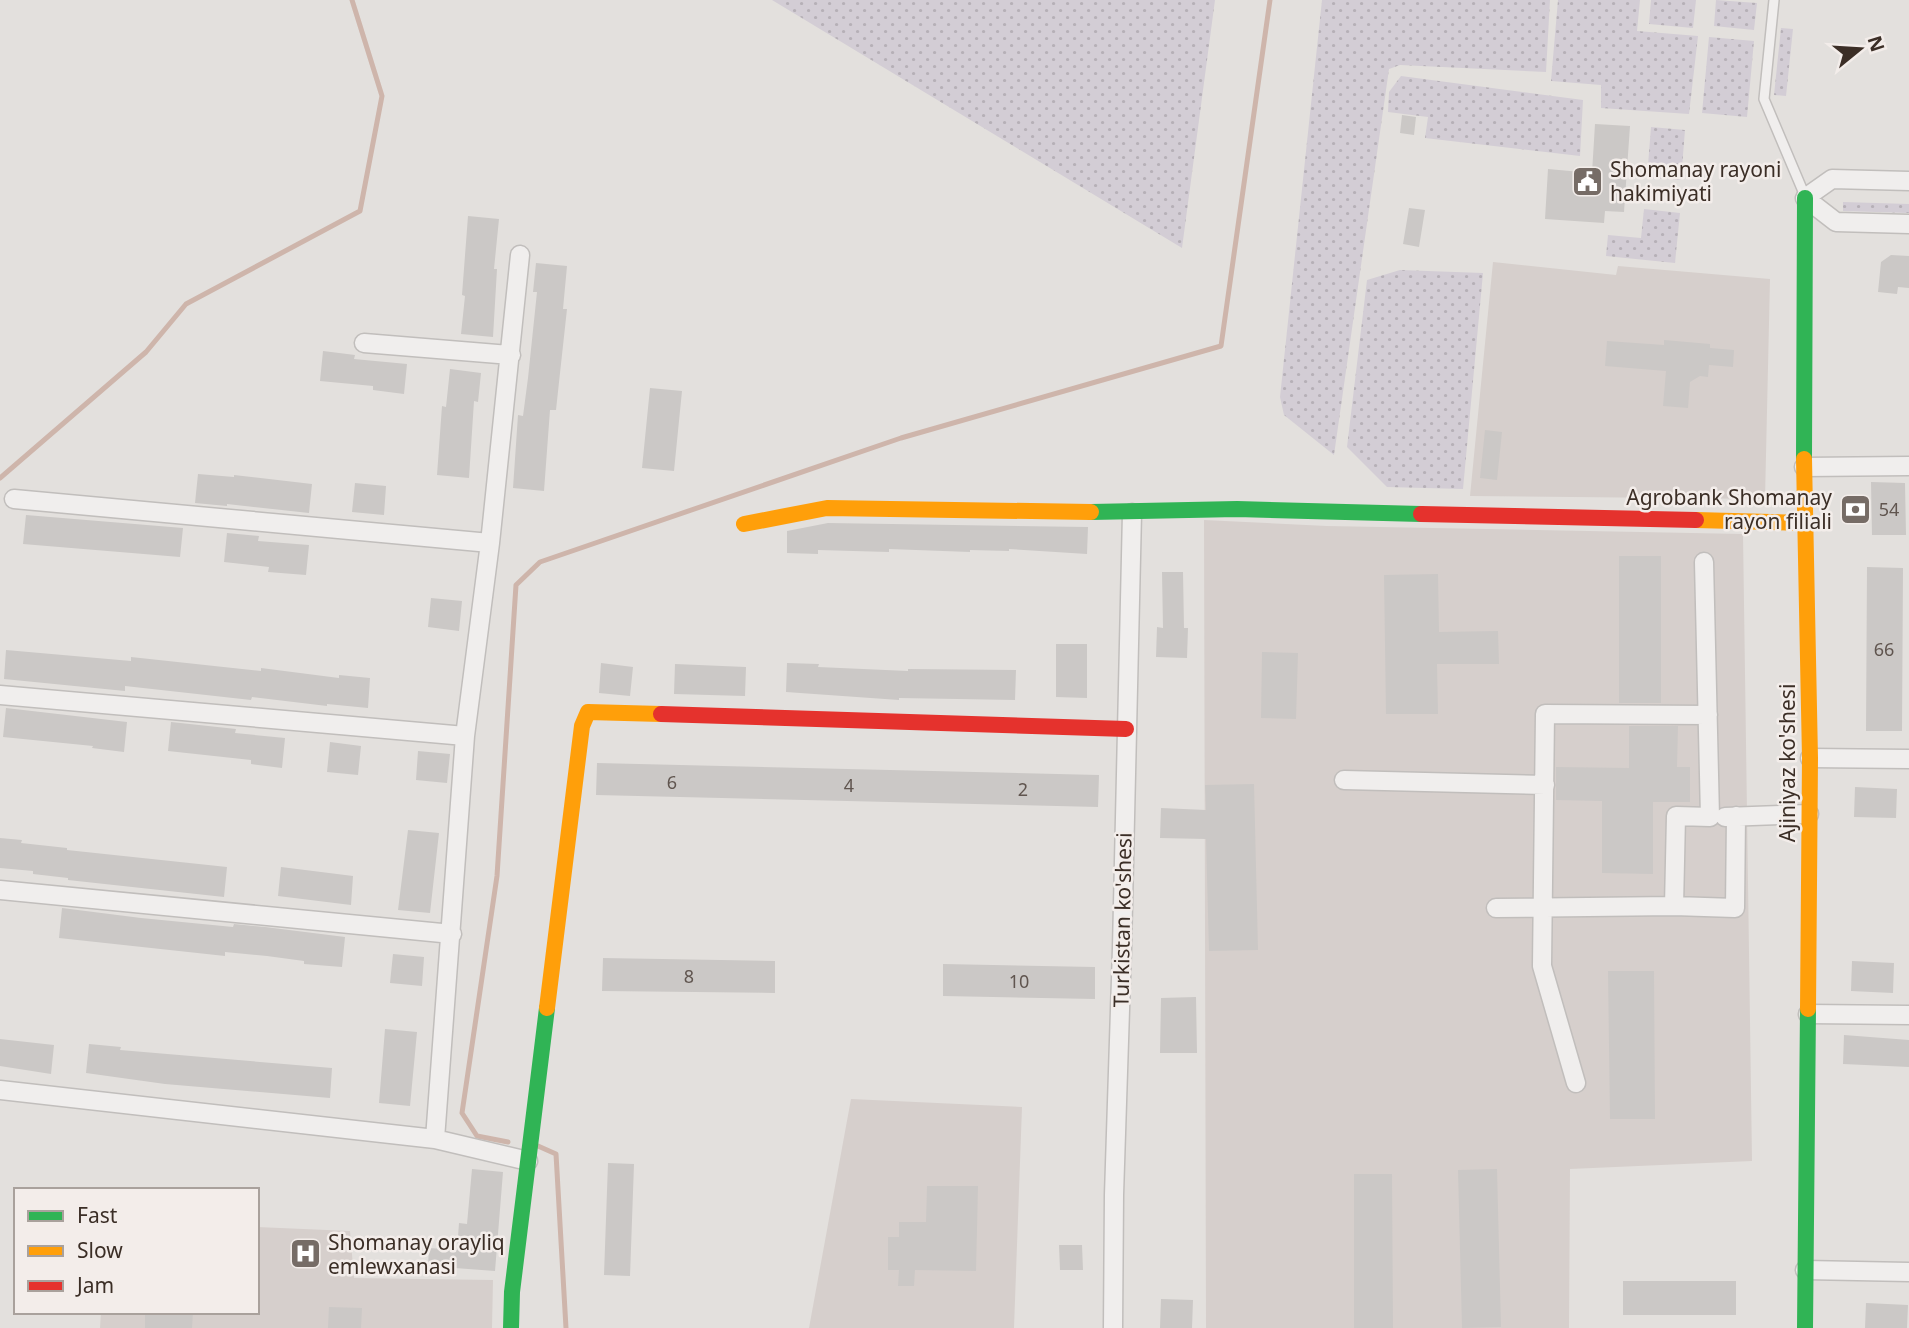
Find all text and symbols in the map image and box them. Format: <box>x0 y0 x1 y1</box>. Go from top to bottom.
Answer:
north arrow <box>1825 14 1895 84</box>
text: N <box>1861 32 1891 55</box>
place label: Shomanay rayoni hakimiyati <box>1610 155 1781 207</box>
public building icon: Shomanay rayoni hakimiyati <box>1570 164 1604 198</box>
place label: Agrobank Shomanay rayon filiali <box>1626 483 1832 535</box>
bank icon: Agrobank Shomanay rayon filiali <box>1838 492 1872 526</box>
house number: 54 <box>1879 497 1899 521</box>
house number: 66 <box>1874 637 1894 661</box>
street label: Ajiniyaz ko'shesi <box>1773 684 1801 842</box>
house number: 6 <box>667 770 677 794</box>
house number: 4 <box>844 773 854 797</box>
house number: 2 <box>1018 777 1028 801</box>
street label: Turkistan ko'shesi <box>1106 832 1138 1008</box>
house number: 8 <box>684 964 694 988</box>
house number: 10 <box>1009 969 1029 993</box>
legend <box>14 1188 259 1314</box>
text: Fast <box>77 1201 118 1229</box>
place label: Shomanay orayliq emlewxanasi <box>328 1228 505 1280</box>
text: Slow <box>77 1236 123 1264</box>
hospital icon: Shomanay orayliq emlewxanasi <box>288 1237 322 1271</box>
text: Jam <box>75 1271 114 1299</box>

